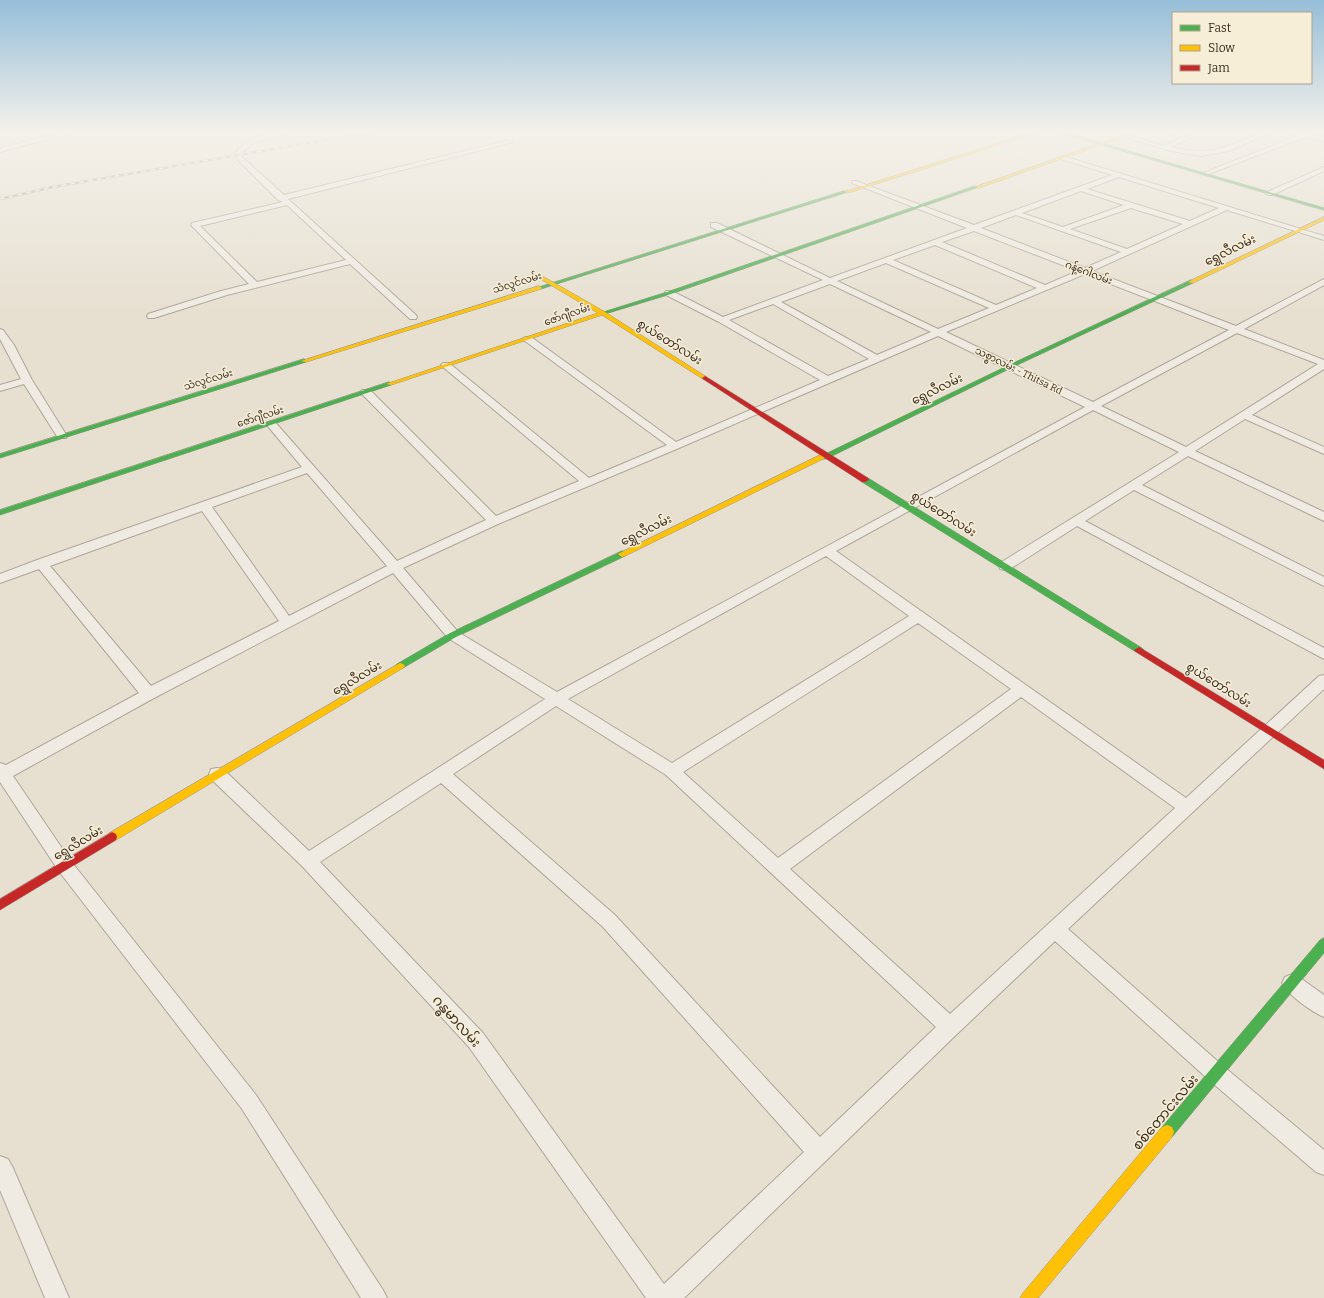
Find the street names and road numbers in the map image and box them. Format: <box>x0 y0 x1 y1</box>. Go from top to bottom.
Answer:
street label: ရွှေလီလမ်း <box>1201 230 1259 271</box>
street label: ဂန့်ဂေါလမ်း <box>1063 257 1115 289</box>
street label: သံလွင်လမ်း <box>491 268 544 298</box>
street label: ဇော်ဂျီလမ်း <box>542 300 593 330</box>
street label: စွယ်တော်လမ်း <box>633 315 706 370</box>
street label: သစ္စာလမ်း - Thitsa Rd <box>972 343 1065 399</box>
street label: သံလွင်လမ်း <box>182 365 235 395</box>
street label: ရွှေလီလမ်း <box>908 369 966 410</box>
street label: ဇော်ဂျီလမ်း <box>235 402 286 432</box>
street label: စွယ်တော်လမ်း <box>907 487 980 542</box>
street label: ရွှေလီလမ်း <box>617 510 675 551</box>
street label: ရွှေလီလမ်း <box>329 656 386 701</box>
street label: စွယ်တော်လမ်း <box>1182 658 1255 713</box>
street label: ရွှေလီလမ်း <box>50 821 107 866</box>
street label: ဂန္ဓမာလမ်း <box>426 990 486 1053</box>
street label: စစ်တောင်းလမ်း <box>1127 1070 1202 1154</box>

